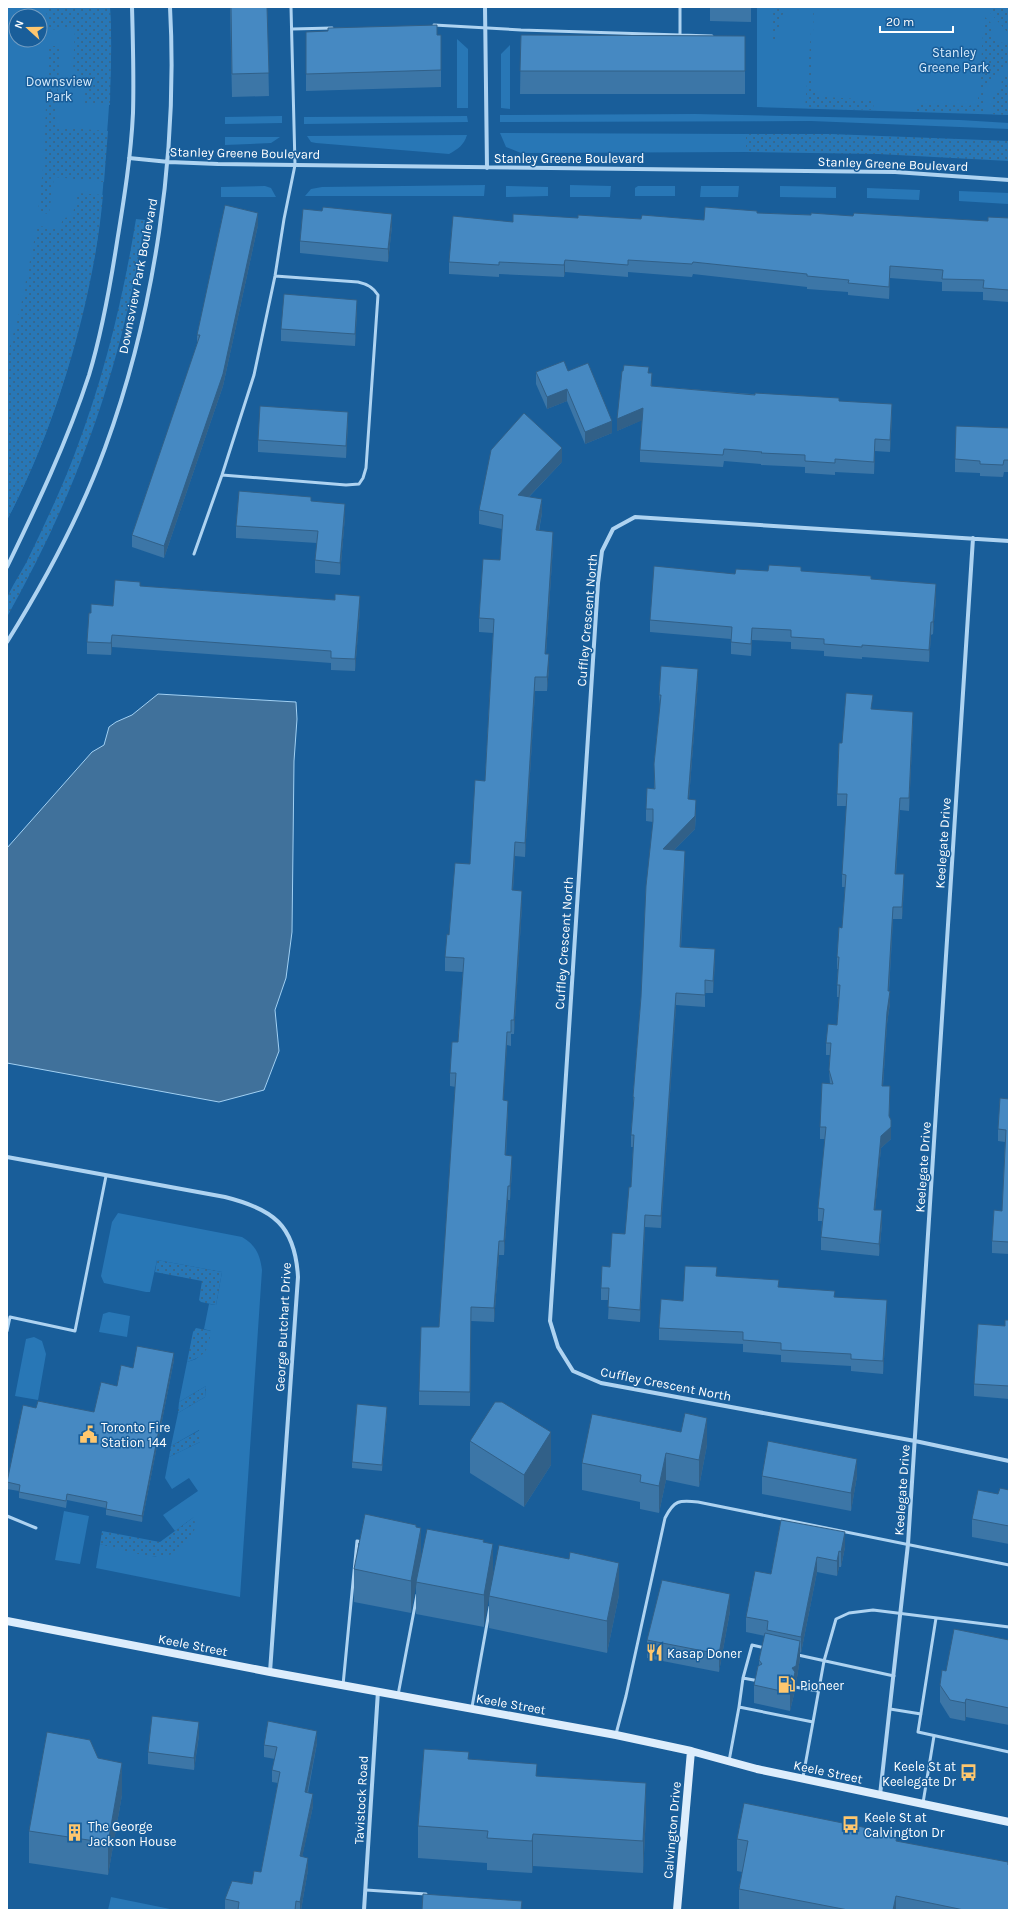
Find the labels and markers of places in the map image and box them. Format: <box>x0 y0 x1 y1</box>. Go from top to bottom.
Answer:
place label: Toronto Fire Station 144 <box>101 1420 171 1450</box>
public building icon: Toronto Fire Station 144 <box>78 1424 98 1444</box>
restaurant icon: Kasap Doner <box>644 1643 664 1663</box>
place label: Kasap Doner <box>667 1646 742 1661</box>
fuel station icon: Pioneer <box>777 1675 797 1695</box>
place label: Pioneer <box>800 1678 844 1693</box>
place label: Keele St at Keelegate Dr <box>882 1759 956 1789</box>
bus stop icon: Keele St at Keelegate Dr <box>959 1763 979 1783</box>
place label: Keele St at Calvington Dr <box>864 1810 945 1840</box>
bus stop icon: Keele St at Calvington Dr <box>841 1814 861 1834</box>
place label: The George Jackson House <box>88 1819 177 1849</box>
building icon: The George Jackson House <box>65 1823 85 1843</box>

